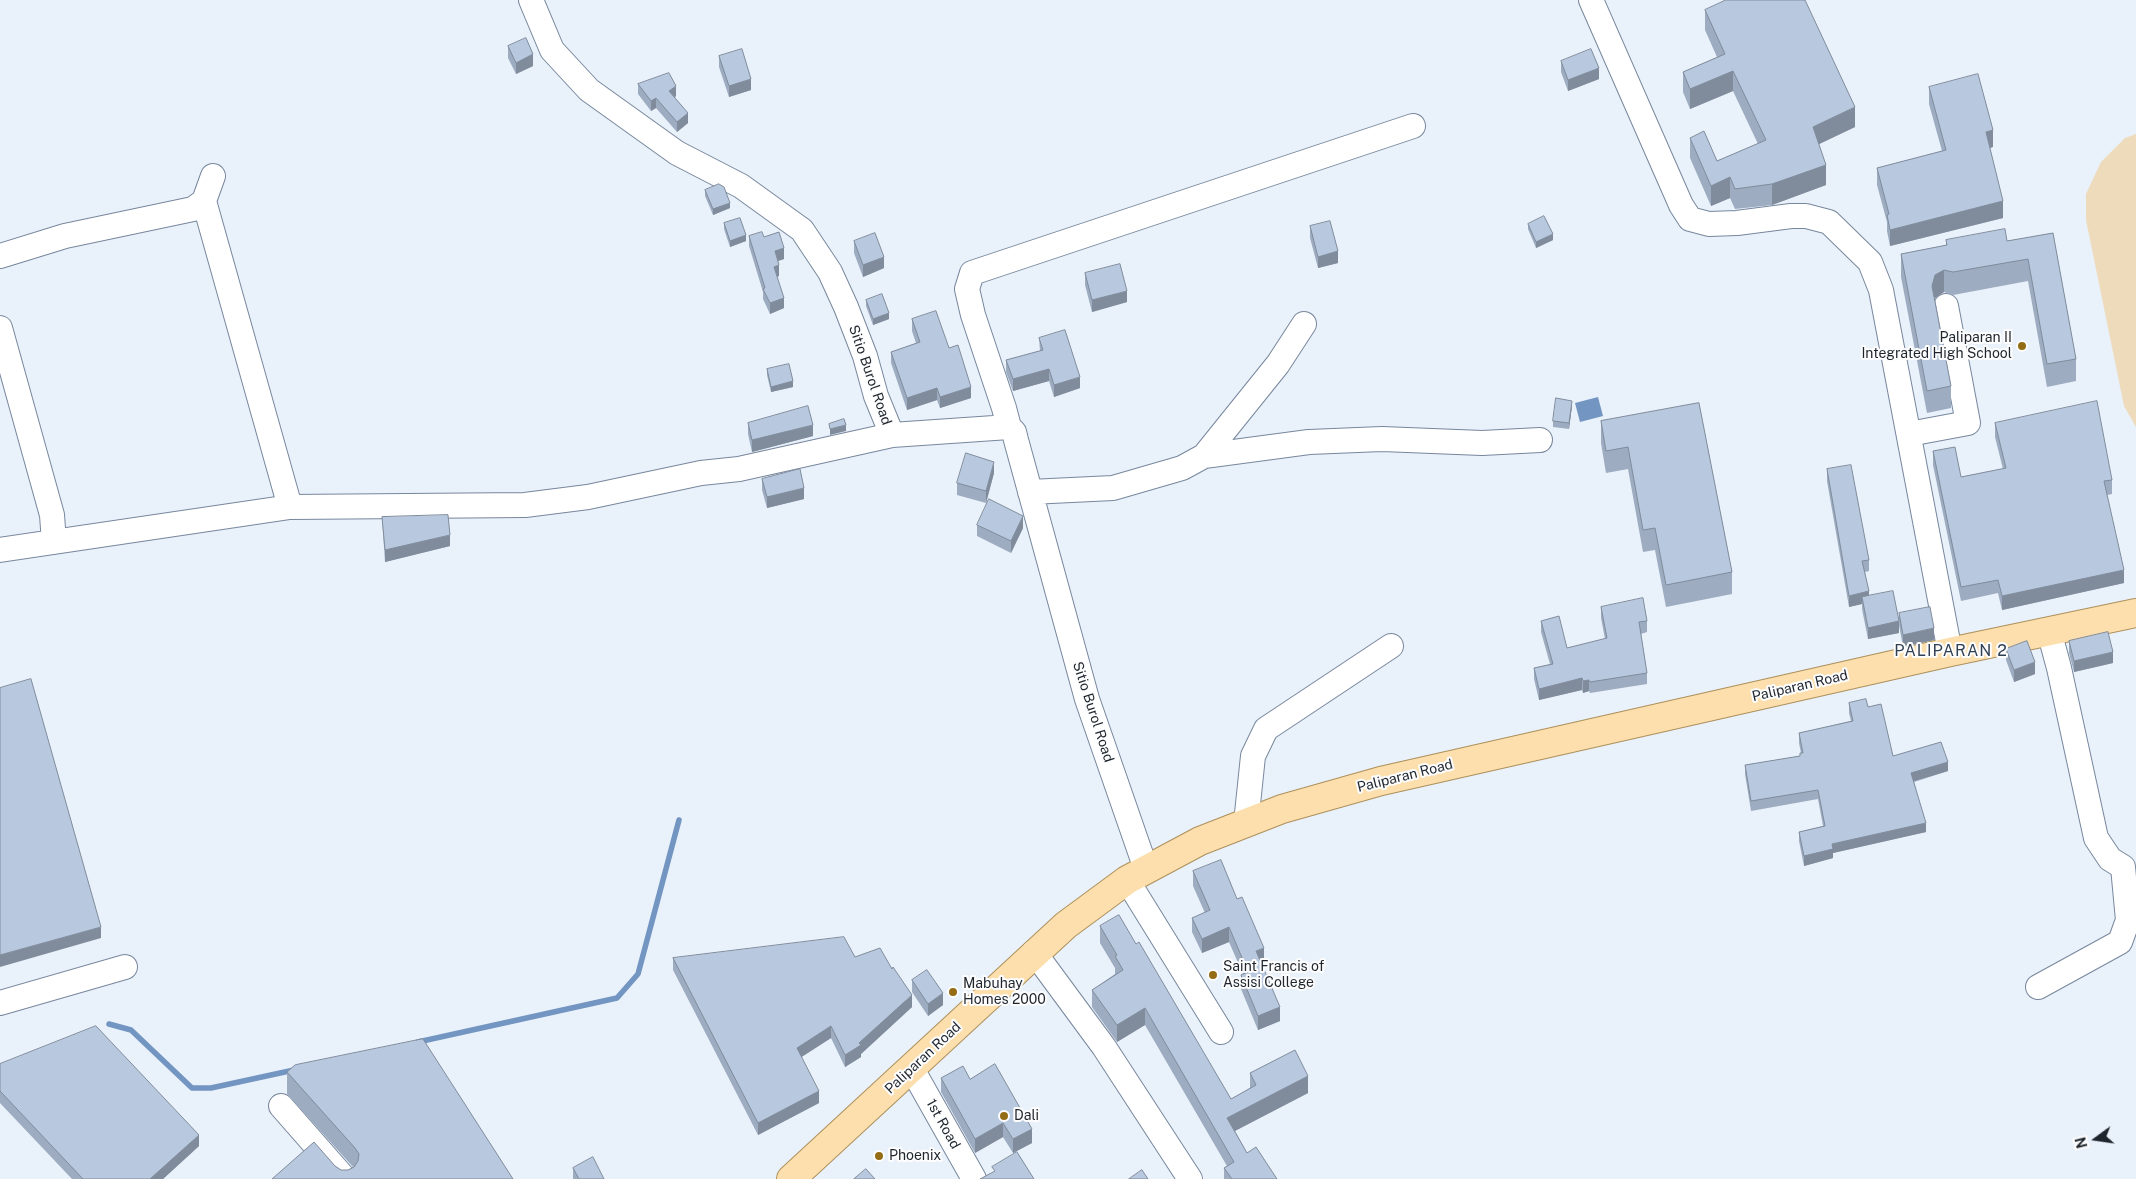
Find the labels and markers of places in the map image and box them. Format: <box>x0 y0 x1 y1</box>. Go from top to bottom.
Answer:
place label: Paliparan II Integrated High School <box>1861 330 2012 362</box>
marker: Paliparan II Integrated High School <box>2016 340 2028 352</box>
place label: Saint Francis of Assisi College <box>1223 959 1324 992</box>
marker: Saint Francis of Assisi College <box>1207 969 1219 981</box>
place label: Mabuhay Homes 2000 <box>963 976 1046 1009</box>
marker: Mabuhay Homes 2000 <box>947 986 959 998</box>
place label: Dali <box>1014 1108 1039 1124</box>
marker: Dali <box>998 1110 1010 1122</box>
place label: Phoenix <box>889 1148 941 1164</box>
marker: Phoenix <box>873 1150 885 1162</box>

